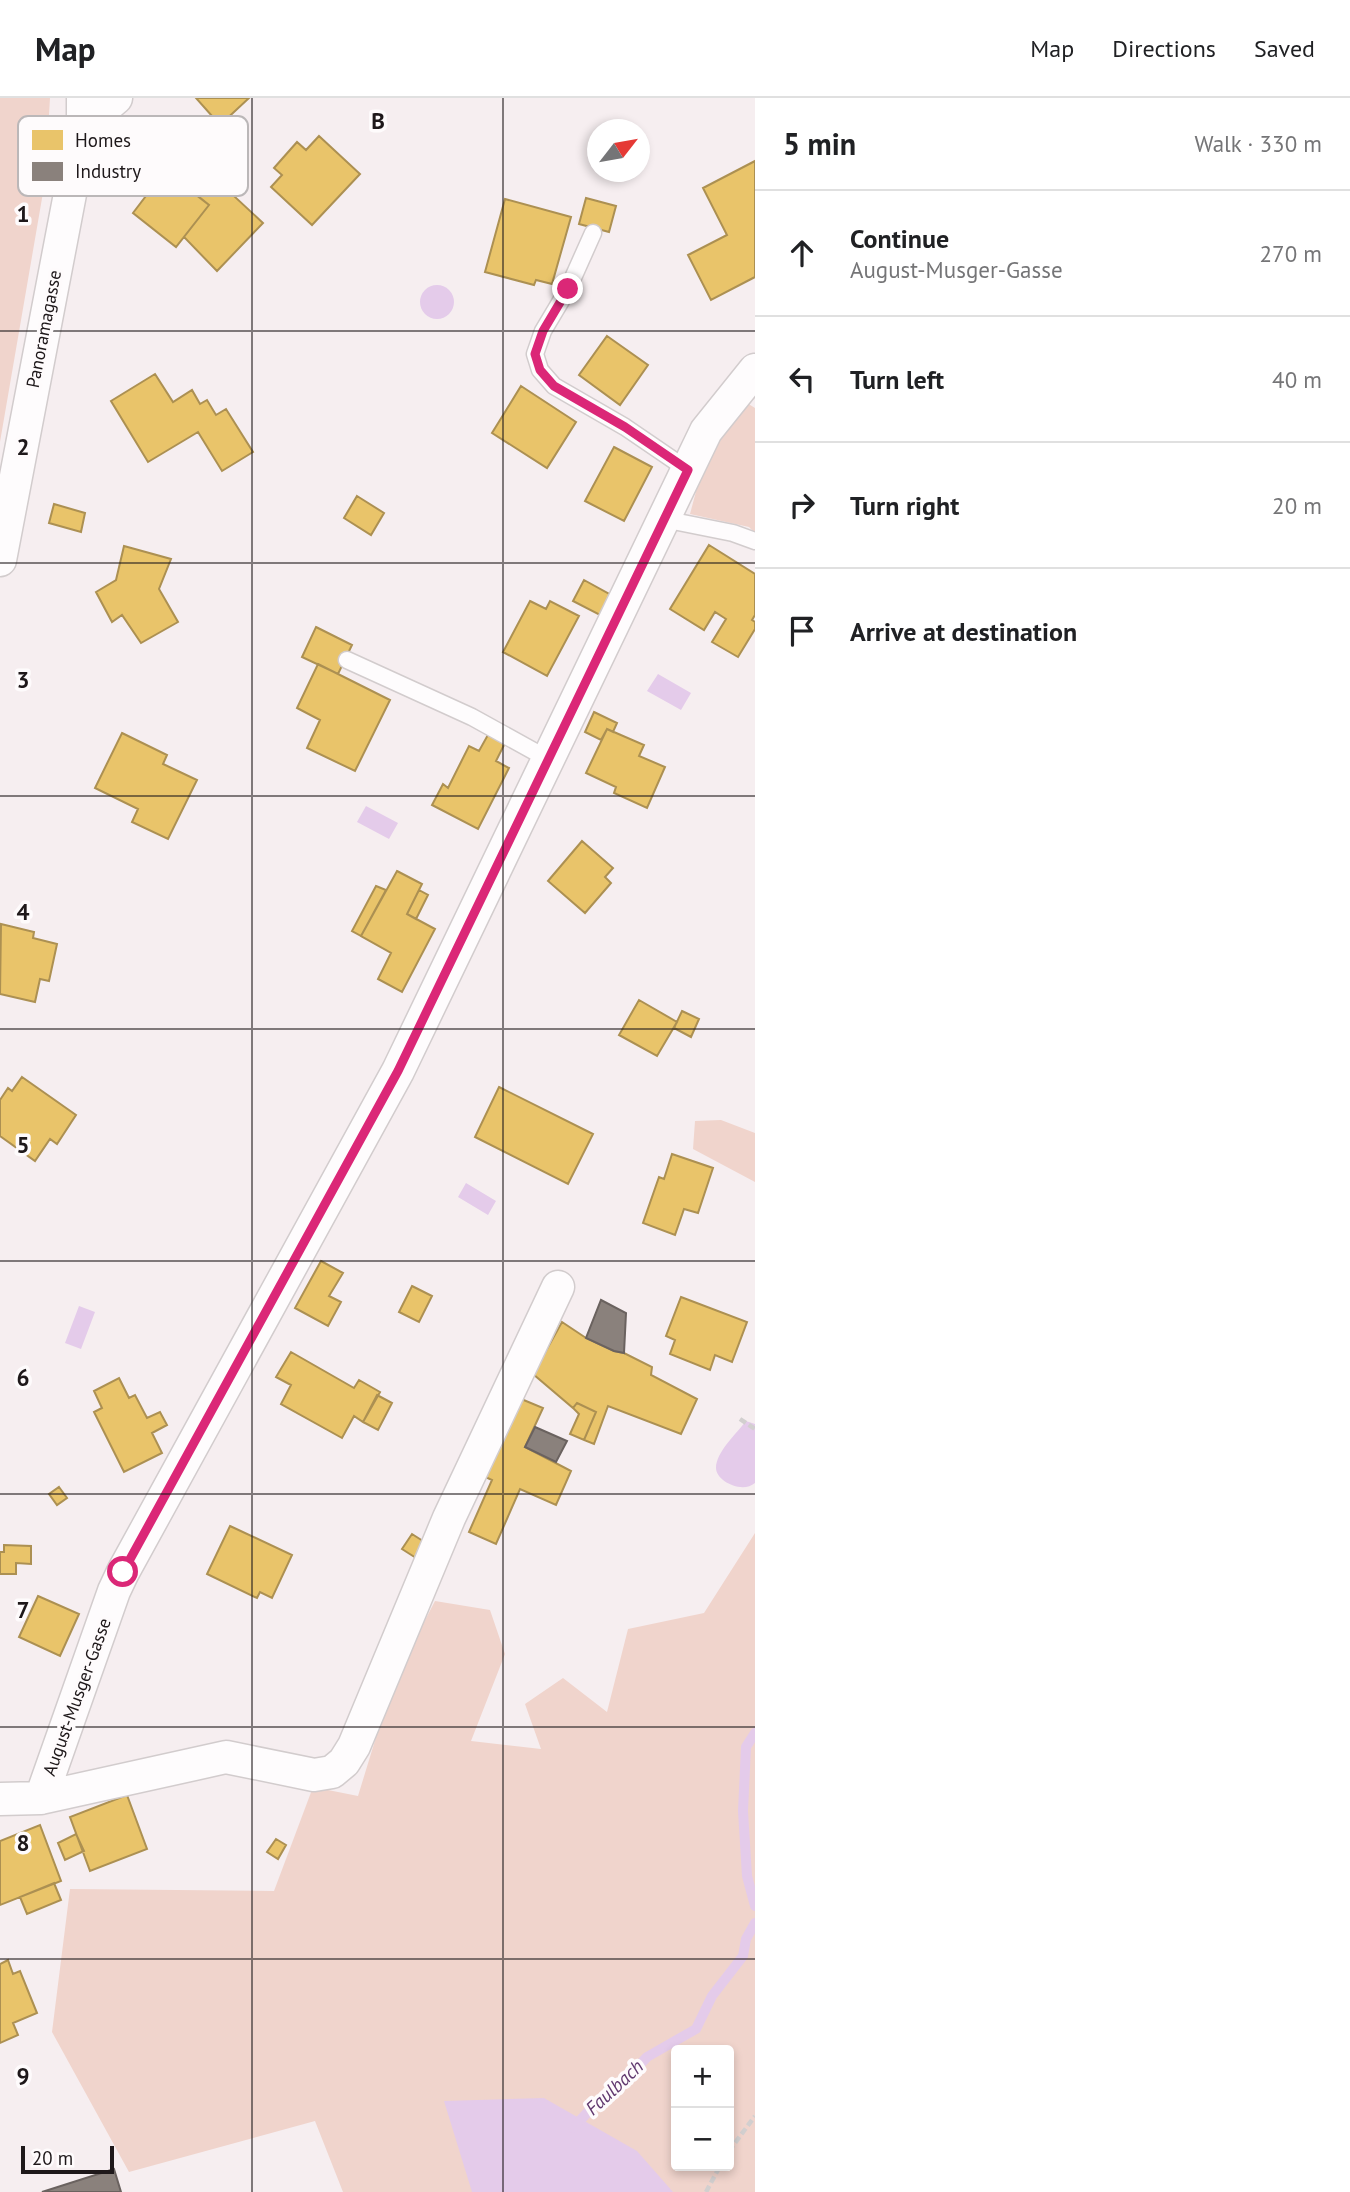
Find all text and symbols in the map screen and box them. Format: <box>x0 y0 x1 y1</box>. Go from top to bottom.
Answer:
text: Map <box>35 27 96 70</box>
text: Map <box>1030 33 1074 64</box>
text: Directions <box>1112 33 1216 64</box>
text: Saved <box>1254 33 1315 64</box>
text: B <box>371 106 385 135</box>
legend <box>18 116 248 196</box>
north arrow <box>587 119 650 182</box>
text: 5 min <box>783 124 856 163</box>
text: Homes <box>75 128 131 152</box>
text: Walk · 330 m <box>1195 129 1322 158</box>
text: Industry <box>75 159 141 183</box>
text: 1 <box>16 199 30 228</box>
text: Continue <box>850 222 949 255</box>
icon: ahead <box>783 234 821 272</box>
text: 270 m <box>1260 239 1322 268</box>
text: August-Musger-Gasse <box>850 255 1063 284</box>
street label: Panoramagasse <box>21 268 66 390</box>
route end <box>552 273 583 304</box>
icon: left <box>783 360 821 398</box>
text: Turn left <box>850 363 944 396</box>
text: 40 m <box>1272 365 1322 394</box>
text: 2 <box>16 432 30 461</box>
icon: right <box>783 486 821 524</box>
text: Turn right <box>850 489 959 522</box>
text: 20 m <box>1272 491 1322 520</box>
icon: arrive <box>783 612 821 650</box>
text: Arrive at destination <box>850 615 1077 648</box>
text: 3 <box>16 665 30 694</box>
text: 4 <box>16 897 30 926</box>
text: 5 <box>16 1130 30 1159</box>
text: 6 <box>16 1363 30 1392</box>
route start <box>107 1556 138 1587</box>
text: 7 <box>16 1595 30 1624</box>
street label: August-Musger-Gasse <box>37 1615 116 1779</box>
text: 8 <box>16 1828 30 1857</box>
map controls <box>671 2045 734 2171</box>
button: + <box>671 2045 734 2108</box>
water label: Faulbach <box>580 2054 648 2120</box>
text: 9 <box>16 2061 30 2090</box>
button: − <box>671 2108 734 2171</box>
scale bar <box>21 2143 114 2175</box>
text: 20 m <box>32 2146 73 2170</box>

